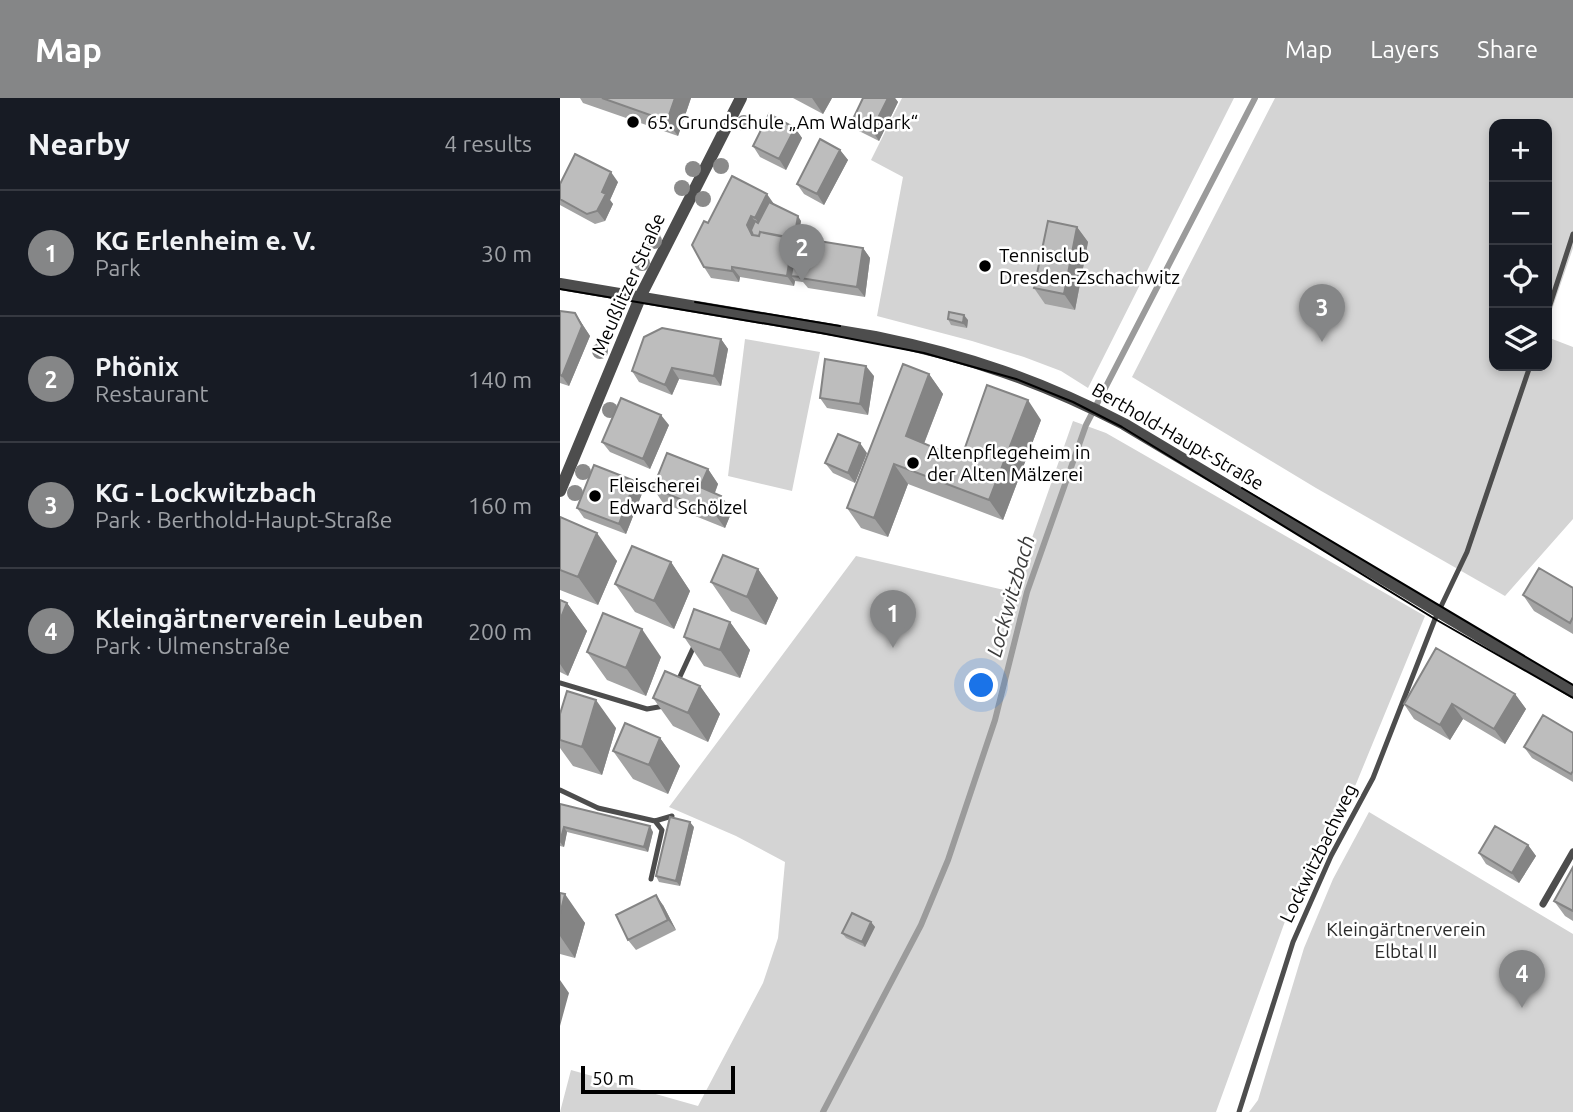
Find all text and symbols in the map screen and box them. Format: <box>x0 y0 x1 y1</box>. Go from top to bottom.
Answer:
text: Map <box>35 31 102 68</box>
text: Map <box>1285 36 1332 63</box>
text: Layers <box>1370 36 1439 63</box>
text: Share <box>1477 36 1538 63</box>
place label: 65. Grundschule „Am Waldpark“ <box>647 111 918 133</box>
marker: 65. Grundschule „Am Waldpark“ <box>625 114 641 130</box>
map controls <box>1489 119 1552 371</box>
button: + <box>1489 119 1552 182</box>
text: Nearby <box>28 127 130 161</box>
text: 4 results <box>444 131 532 156</box>
button: − <box>1489 182 1552 245</box>
street label: Meußlitzer Straße <box>587 210 669 358</box>
pin: 2 <box>779 224 825 282</box>
text: KG Erlenheim e. V. <box>95 226 316 255</box>
text: 1 <box>45 241 57 266</box>
text: 30 m <box>481 241 532 266</box>
place label: Tennisclub Dresden-Zschachwitz <box>999 244 1180 288</box>
button: locate <box>1489 245 1552 308</box>
text: Park <box>95 255 141 280</box>
marker: Tennisclub Dresden-Zschachwitz <box>977 258 993 274</box>
pin: 3 <box>1299 284 1345 342</box>
button: layers <box>1489 308 1552 371</box>
text: Phönix <box>95 352 179 381</box>
text: 2 <box>45 367 57 392</box>
text: 140 m <box>468 367 532 392</box>
street label: Berthold-Haupt-Straße <box>1088 378 1268 494</box>
text: Restaurant <box>95 381 209 406</box>
place label: Altenpflegeheim in der Alten Mälzerei <box>927 441 1091 485</box>
marker: Altenpflegeheim in der Alten Mälzerei <box>905 455 921 471</box>
place label: Fleischerei Edward Schölzel <box>609 474 748 518</box>
text: KG - Lockwitzbach <box>95 478 317 507</box>
marker: Fleischerei Edward Schölzel <box>587 488 603 504</box>
text: 3 <box>45 493 57 518</box>
text: 160 m <box>468 493 532 518</box>
text: Park · Berthold-Haupt-Straße <box>95 507 392 532</box>
water label: Lockwitzbach <box>981 532 1039 659</box>
pin: 1 <box>870 590 916 648</box>
text: Kleingärtnerverein Leuben <box>95 604 423 633</box>
text: 4 <box>45 619 57 644</box>
text: 200 m <box>468 619 532 644</box>
text: Park · Ulmenstraße <box>95 633 290 658</box>
your location <box>964 668 998 702</box>
street label: Lockwitzbachweg <box>1275 780 1361 926</box>
park label: Kleingärtnerverein Elbtal II <box>1326 918 1486 962</box>
pin: 4 <box>1499 950 1545 1008</box>
scale bar <box>581 1063 735 1095</box>
text: 50 m <box>592 1067 634 1089</box>

